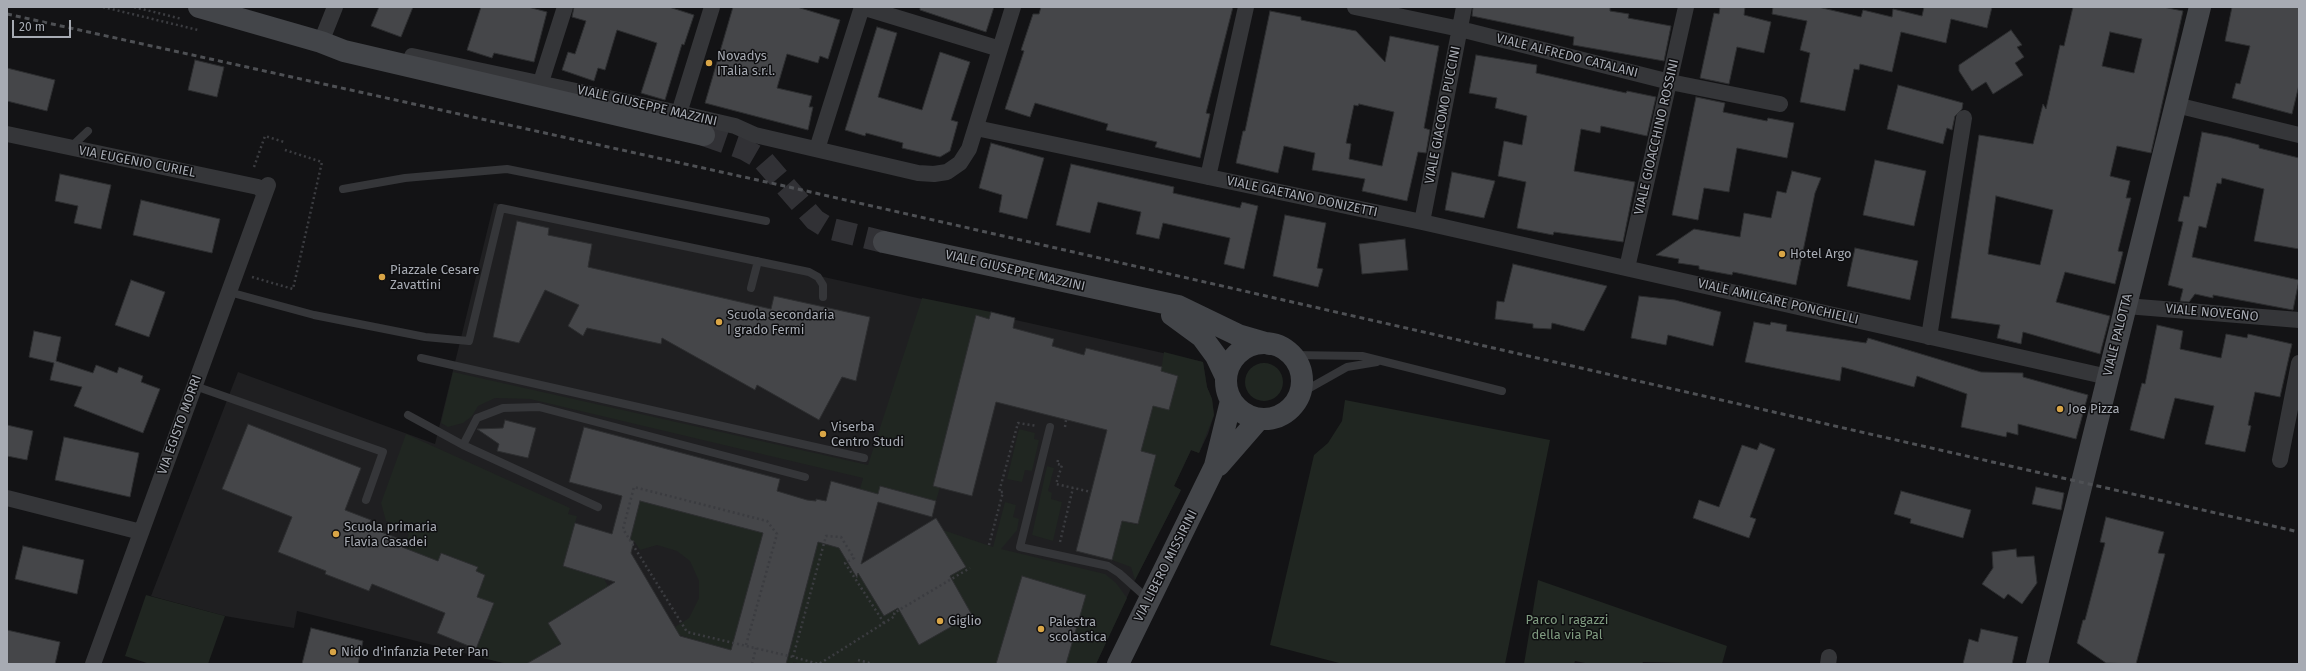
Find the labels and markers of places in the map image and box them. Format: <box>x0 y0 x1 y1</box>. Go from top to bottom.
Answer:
place label: Novadys ITalia s.r.l. <box>717 48 775 79</box>
marker: Novadys ITalia s.r.l. <box>704 58 714 68</box>
place label: Hotel Argo <box>1790 246 1852 262</box>
marker: Hotel Argo <box>1777 249 1787 259</box>
place label: Piazzale Cesare Zavattini <box>390 262 480 293</box>
marker: Piazzale Cesare Zavattini <box>377 272 387 282</box>
place label: Scuola secondaria I grado Fermi <box>727 307 835 338</box>
marker: Scuola secondaria I grado Fermi <box>714 317 724 327</box>
place label: Joe Pizza <box>2068 401 2120 417</box>
marker: Joe Pizza <box>2055 404 2065 414</box>
place label: Viserba Centro Studi <box>831 419 904 450</box>
marker: Viserba Centro Studi <box>818 429 828 439</box>
place label: Scuola primaria Flavia Casadei <box>344 519 437 550</box>
marker: Scuola primaria Flavia Casadei <box>331 529 341 539</box>
place label: Giglio <box>948 613 982 629</box>
place label: Palestra scolastica <box>1049 614 1107 645</box>
marker: Giglio <box>935 616 945 626</box>
marker: Palestra scolastica <box>1036 624 1046 634</box>
place label: Nido d'infanzia Peter Pan <box>341 644 489 660</box>
marker: Nido d'infanzia Peter Pan <box>328 647 338 657</box>

